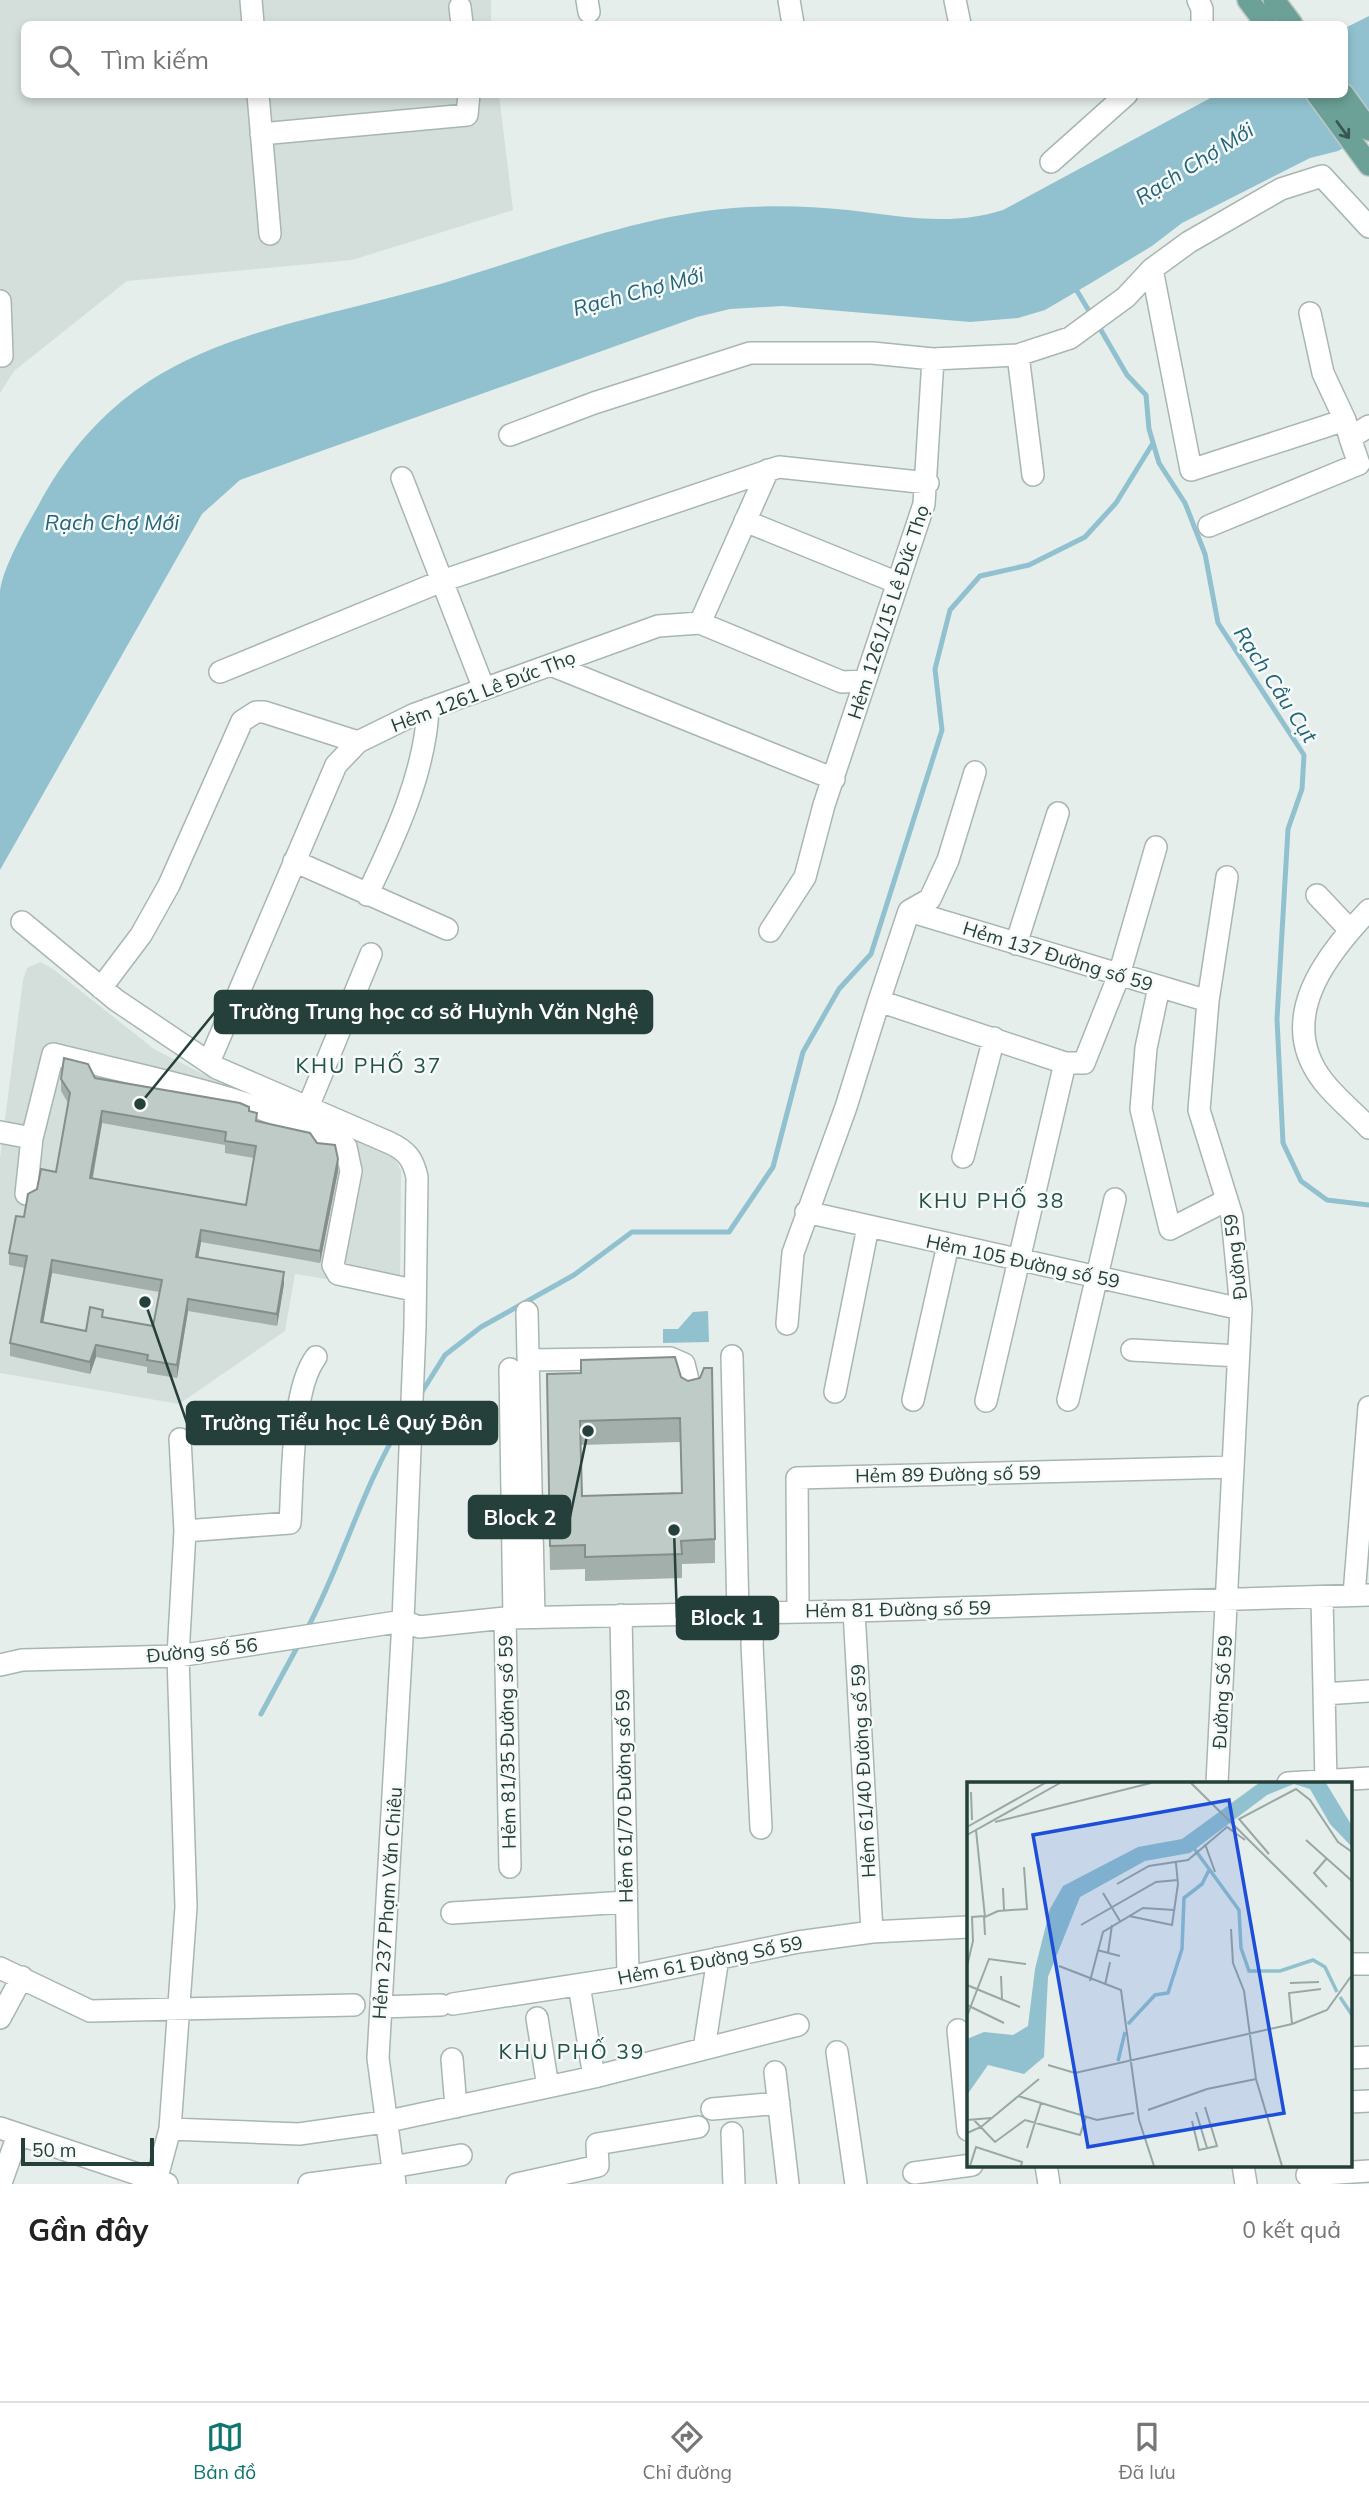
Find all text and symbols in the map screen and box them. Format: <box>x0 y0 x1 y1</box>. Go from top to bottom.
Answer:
search box <box>21 21 1348 98</box>
icon: search <box>45 41 83 79</box>
text: Tìm kiếm <box>101 43 209 76</box>
water label: Rạch Chợ Mới <box>1130 116 1259 210</box>
one-way arrow <box>1336 120 1350 139</box>
water label: Rạch Chợ Mới <box>570 261 707 321</box>
street label: Hẻm 1261/15 Lê Đức Thọ <box>842 502 934 722</box>
water label: Rạch Chợ Mới <box>45 509 180 535</box>
water label: Rạch Cầu Cụt <box>1229 621 1324 748</box>
street label: Hẻm 1261 Lê Đức Thọ <box>387 645 579 737</box>
street label: Hẻm 137 Đường số 59 <box>960 916 1156 996</box>
callout: Trường Trung học cơ sở Huỳnh Văn Nghệ <box>215 991 652 1033</box>
text: Trường Trung học cơ sở Huỳnh Văn Nghệ <box>229 998 639 1024</box>
district label: KHU PHỐ 37 <box>296 1051 442 1078</box>
district label: KHU PHỐ 38 <box>919 1186 1065 1213</box>
street label: Đường 59 <box>1218 1213 1252 1301</box>
street label: Hẻm 105 Đường số 59 <box>924 1229 1122 1293</box>
callout: Trường Tiểu học Lê Quý Đôn <box>187 1402 497 1444</box>
text: Trường Tiểu học Lê Quý Đôn <box>201 1409 483 1435</box>
street label: Hẻm 89 Đường số 59 <box>855 1460 1041 1488</box>
callout: Block 2 <box>469 1496 570 1538</box>
text: Block 2 <box>484 1504 556 1530</box>
street label: Hẻm 81 Đường số 59 <box>805 1595 991 1623</box>
callout: Block 1 <box>677 1597 778 1639</box>
text: Block 1 <box>691 1604 763 1630</box>
street label: Đường số 56 <box>145 1632 259 1668</box>
street label: Đường Số 59 <box>1207 1634 1237 1750</box>
street label: Hẻm 81/35 Đường số 59 <box>493 1635 521 1849</box>
street label: Hẻm 61/40 Đường số 59 <box>845 1663 881 1879</box>
street label: Hẻm 61/70 Đường số 59 <box>610 1689 638 1903</box>
inset map <box>967 1782 1352 2166</box>
street label: Hẻm 237 Phạm Văn Chiêu <box>367 1786 407 2020</box>
street label: Hẻm 61 Đường Số 59 <box>615 1930 805 1990</box>
district label: KHU PHỐ 39 <box>499 2037 645 2064</box>
scale bar <box>21 2135 154 2167</box>
text: 50 m <box>32 2138 76 2162</box>
text: Gần đây <box>28 2211 149 2249</box>
text: 0 kết quả <box>1242 2215 1341 2244</box>
tab: Bản đồ <box>193 2418 256 2484</box>
tab: Chỉ đường <box>643 2418 732 2484</box>
tab: Đã lưu <box>1119 2418 1176 2484</box>

